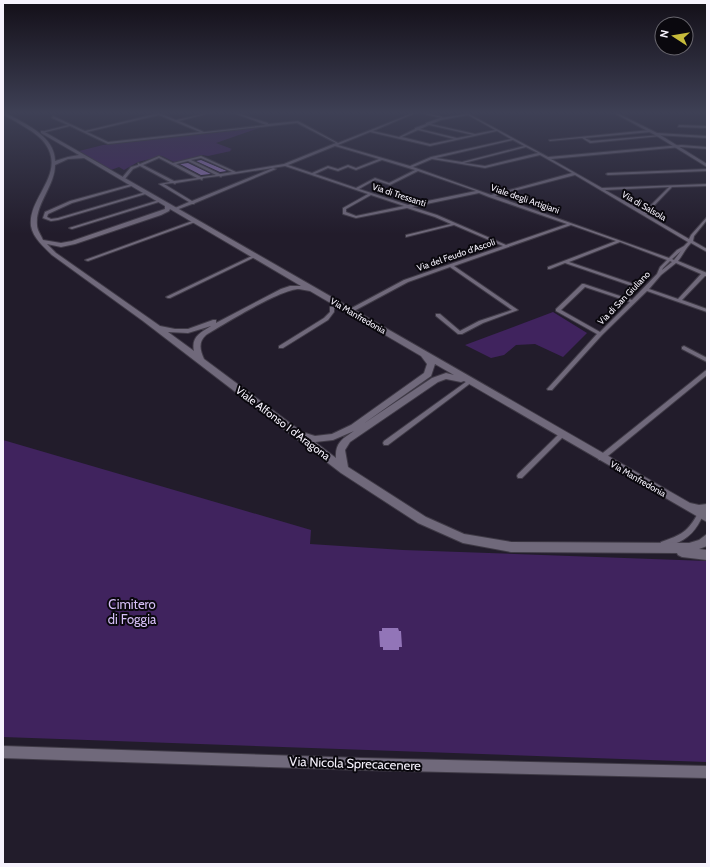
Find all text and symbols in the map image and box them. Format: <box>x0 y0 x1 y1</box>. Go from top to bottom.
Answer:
north arrow <box>654 16 694 56</box>
text: N <box>657 29 672 39</box>
street label: Via di Tressanti <box>371 181 428 208</box>
street label: Viale degli Artigiani <box>489 182 561 215</box>
street label: Via di Salsola <box>620 188 669 223</box>
street label: Via del Feudo d'Ascoli <box>415 236 496 273</box>
street label: Via di San Giuliano <box>595 268 652 327</box>
street label: Via Manfredonia <box>329 295 389 336</box>
street label: Viale Alfonso I d'Aragona <box>233 383 334 464</box>
street label: Via Manfredonia <box>609 458 669 499</box>
park label: Cimitero di Foggia <box>108 596 157 627</box>
street label: Via Nicola Sprecacenere <box>289 753 422 773</box>

